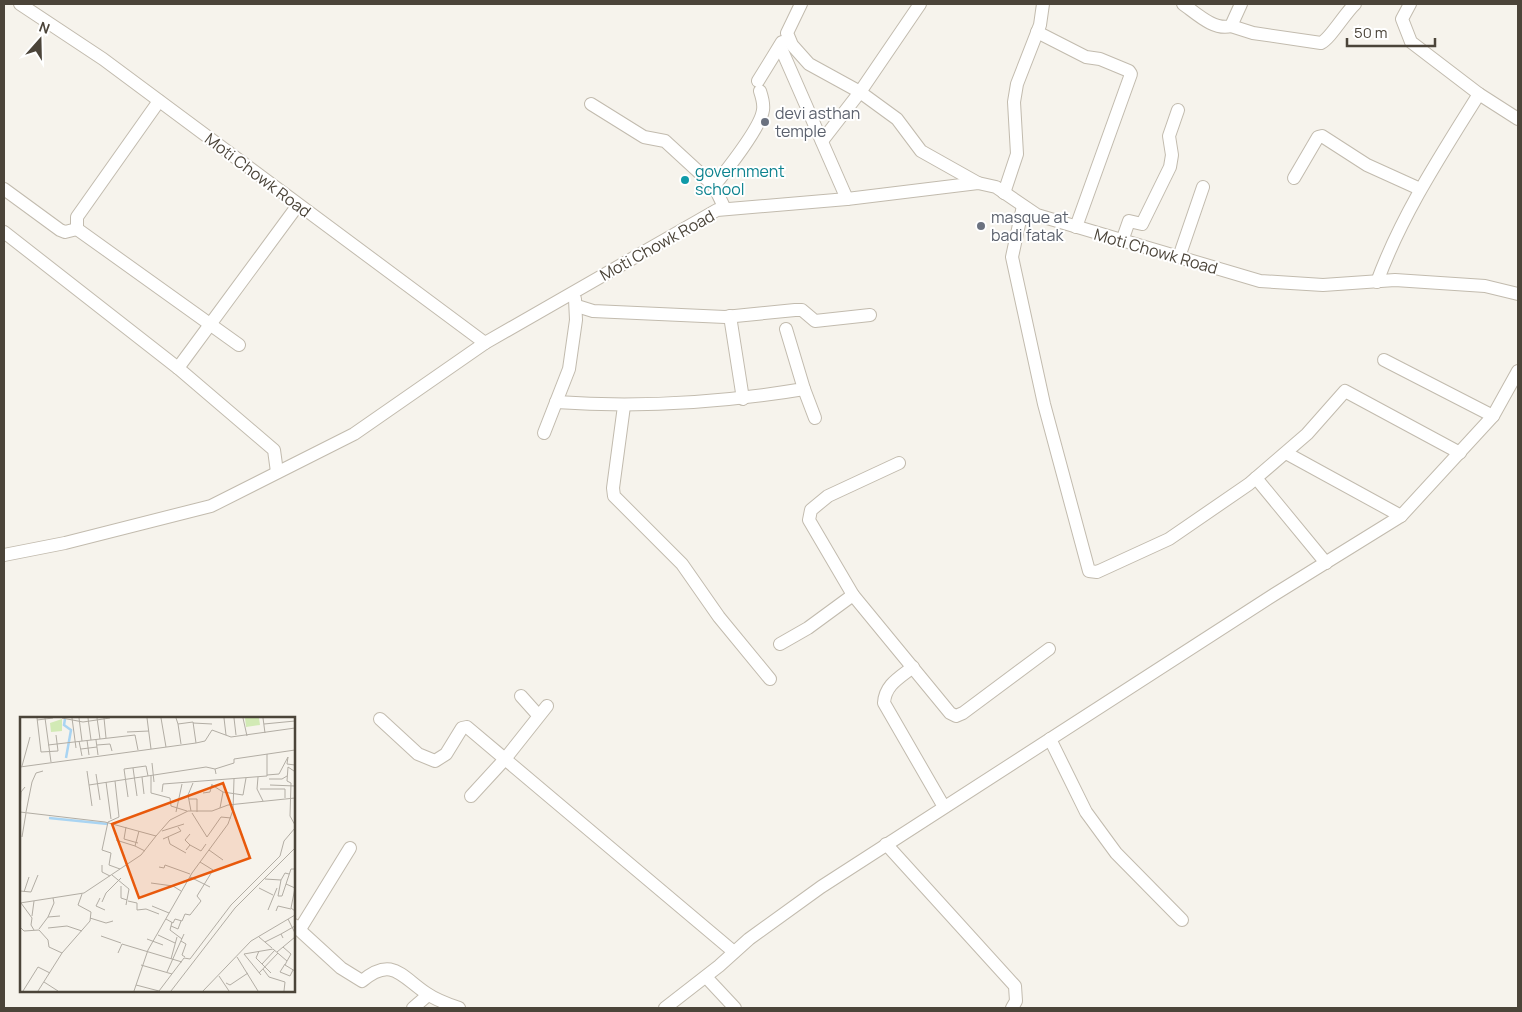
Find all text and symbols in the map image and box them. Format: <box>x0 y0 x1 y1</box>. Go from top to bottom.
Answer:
north arrow <box>15 15 65 65</box>
scale bar <box>1347 15 1434 47</box>
text: N <box>37 17 53 38</box>
text: 50 m <box>1354 22 1388 43</box>
place label: devi asthan temple <box>775 102 860 142</box>
marker: devi asthan temple <box>759 116 771 128</box>
street label: Moti Chowk Road <box>200 128 316 222</box>
place label: government school <box>695 160 785 200</box>
marker: government school <box>679 174 691 186</box>
street label: Moti Chowk Road <box>596 204 718 286</box>
place label: masque at badi fatak <box>991 206 1069 246</box>
marker: masque at badi fatak <box>975 220 987 232</box>
street label: Moti Chowk Road <box>1092 223 1220 279</box>
inset map <box>20 717 295 992</box>

